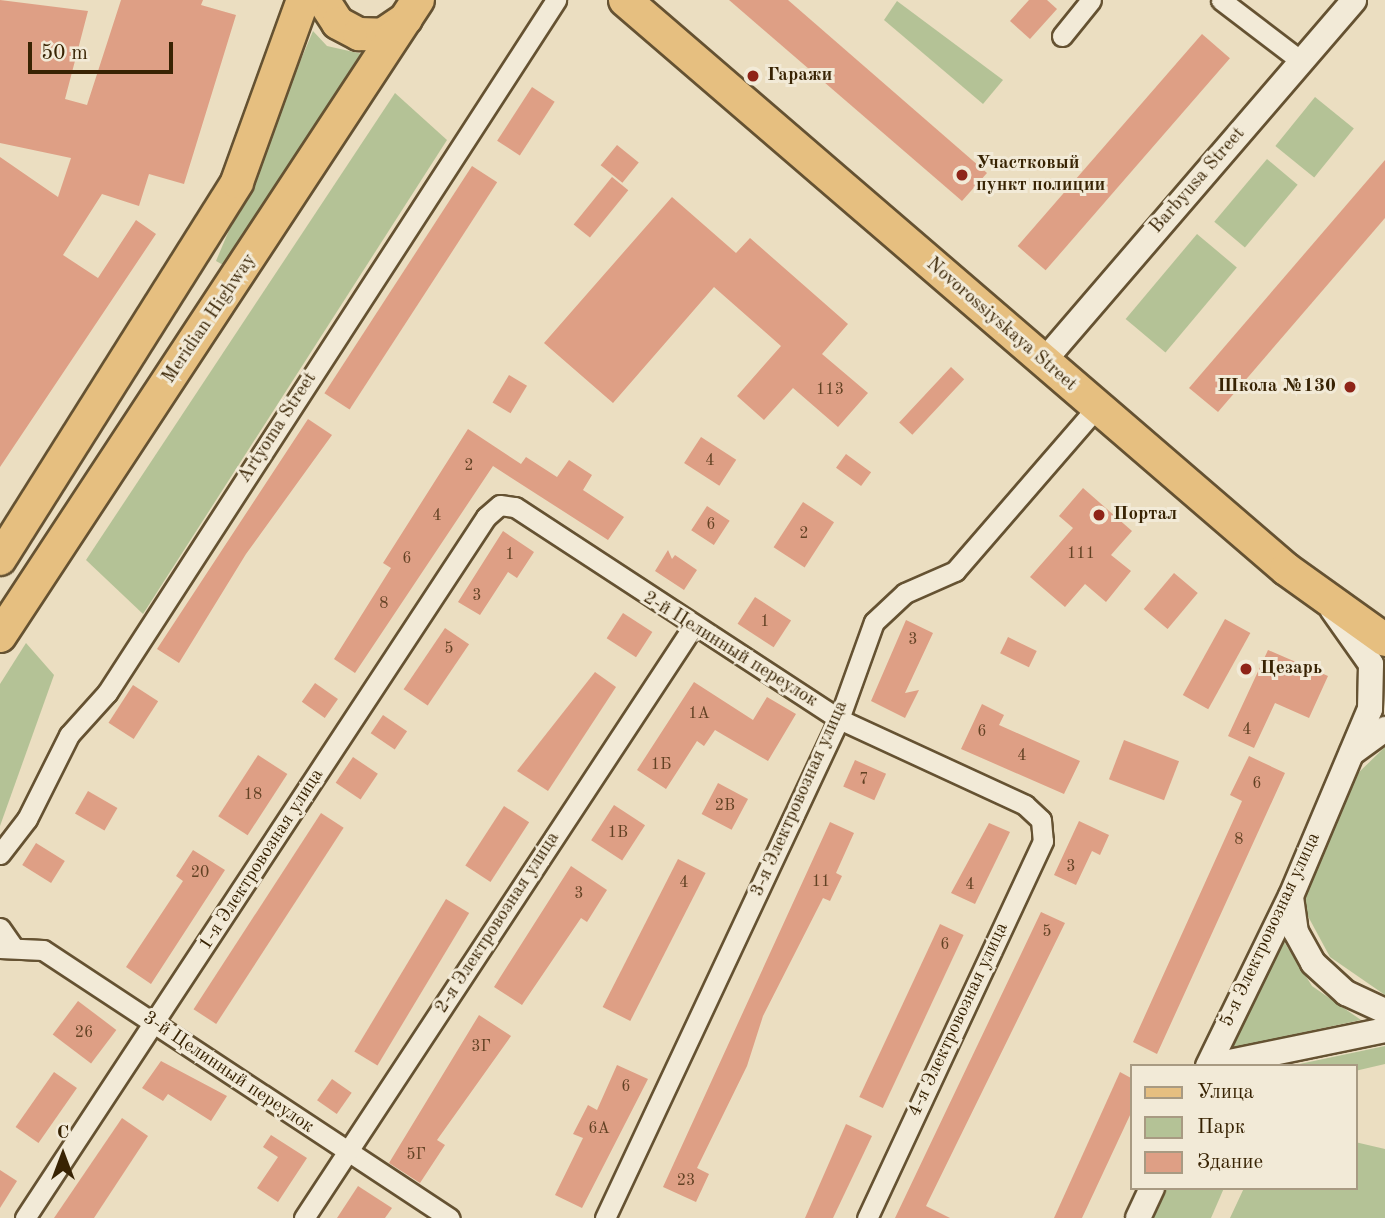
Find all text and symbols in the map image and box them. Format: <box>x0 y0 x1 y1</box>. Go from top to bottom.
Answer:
scale bar <box>32 28 177 72</box>
text: 50 m <box>41 43 88 64</box>
place label: Гаражи <box>767 65 832 87</box>
marker: Гаражи <box>745 68 761 84</box>
street label: Barbyusa Street <box>1146 123 1250 239</box>
place label: Участковый пункт полиции <box>976 153 1105 197</box>
marker: Участковый пункт полиции <box>954 167 970 183</box>
street label: Meridian Highway <box>158 250 262 388</box>
street label: Novorossiyskaya Street <box>921 253 1081 397</box>
street label: Artyoma Street <box>234 368 322 488</box>
place label: Школа №130 <box>1217 376 1336 398</box>
marker: Школа №130 <box>1342 379 1358 395</box>
house number: 113 <box>816 380 844 400</box>
house number: 4 <box>705 451 715 471</box>
house number: 2 <box>464 456 474 476</box>
place label: Портал <box>1113 504 1177 526</box>
house number: 4 <box>432 506 442 526</box>
marker: Портал <box>1091 507 1107 523</box>
house number: 6 <box>706 515 716 535</box>
house number: 2 <box>799 524 809 544</box>
house number: 111 <box>1067 544 1095 564</box>
house number: 1 <box>505 545 515 565</box>
house number: 6 <box>402 549 412 569</box>
house number: 3 <box>472 586 482 606</box>
street label: 2-й Целинный переулок <box>639 587 821 713</box>
house number: 8 <box>379 594 389 614</box>
house number: 1 <box>760 612 770 632</box>
house number: 3 <box>908 630 918 650</box>
house number: 5 <box>444 639 454 659</box>
place label: Цезарь <box>1260 658 1322 680</box>
marker: Цезарь <box>1238 661 1254 677</box>
street label: 3-я Электровозная улица <box>746 698 854 900</box>
house number: 1А <box>688 704 710 724</box>
house number: 4 <box>1242 720 1252 740</box>
house number: 6 <box>977 722 987 742</box>
house number: 4 <box>1017 746 1027 766</box>
house number: 1Б <box>651 755 671 775</box>
street label: 1-я Электровозная улица <box>195 765 329 955</box>
house number: 7 <box>859 770 869 790</box>
house number: 6 <box>1252 774 1262 794</box>
house number: 18 <box>244 785 262 805</box>
house number: 2В <box>715 796 735 816</box>
house number: 1В <box>608 823 628 843</box>
street label: 2-я Электровозная улица <box>431 828 565 1018</box>
street label: 5-я Электровозная улица <box>1216 829 1326 1031</box>
house number: 8 <box>1234 830 1244 850</box>
house number: 3 <box>1066 857 1076 877</box>
house number: 20 <box>191 863 209 883</box>
house number: 11 <box>812 872 830 892</box>
house number: 4 <box>679 873 689 893</box>
house number: 4 <box>965 875 975 895</box>
house number: 3 <box>574 884 584 904</box>
street label: 4-я Электровозная улица <box>904 919 1014 1121</box>
house number: 5 <box>1042 922 1052 942</box>
house number: 6 <box>940 935 950 955</box>
street label: 3-й Целинный переулок <box>138 1007 318 1139</box>
house number: 26 <box>75 1023 93 1043</box>
house number: 3Г <box>471 1037 491 1057</box>
legend <box>1130 1064 1357 1190</box>
house number: 6 <box>621 1077 631 1097</box>
text: Улица <box>1197 1082 1254 1103</box>
text: Парк <box>1197 1117 1245 1138</box>
house number: 6А <box>588 1119 610 1139</box>
north arrow <box>28 1120 98 1190</box>
text: С <box>57 1124 69 1143</box>
house number: 5Г <box>406 1145 426 1165</box>
text: Здание <box>1197 1152 1263 1173</box>
house number: 23 <box>677 1171 695 1191</box>

